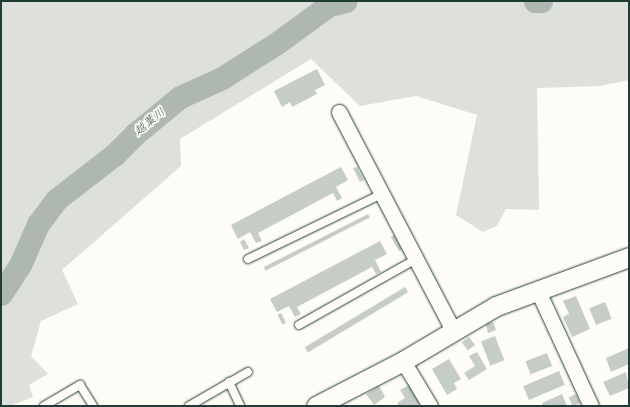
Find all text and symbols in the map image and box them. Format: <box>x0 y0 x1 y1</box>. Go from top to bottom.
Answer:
water label: 越葉川 <box>131 105 169 139</box>

